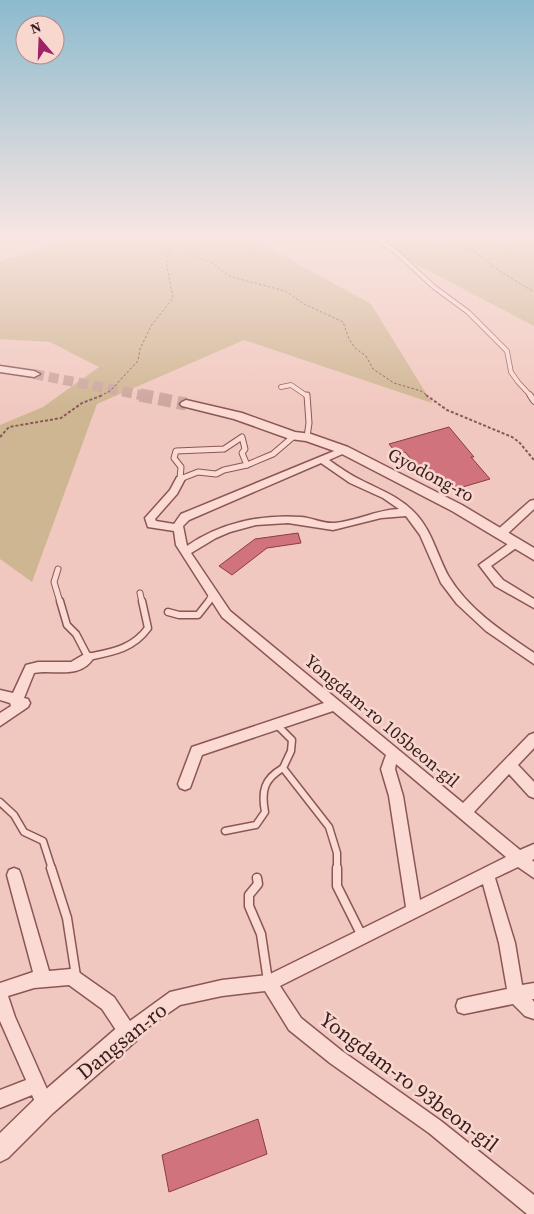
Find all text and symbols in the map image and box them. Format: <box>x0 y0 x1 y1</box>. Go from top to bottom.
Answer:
north arrow <box>15 15 65 65</box>
text: N <box>28 17 44 39</box>
street label: Gyodong-ro <box>384 441 479 508</box>
street label: Yongdam-ro 105beon-gil <box>300 648 465 793</box>
street label: Dangsan-ro <box>70 995 173 1086</box>
street label: Yongdam-ro 93beon-gil <box>314 1005 505 1159</box>

